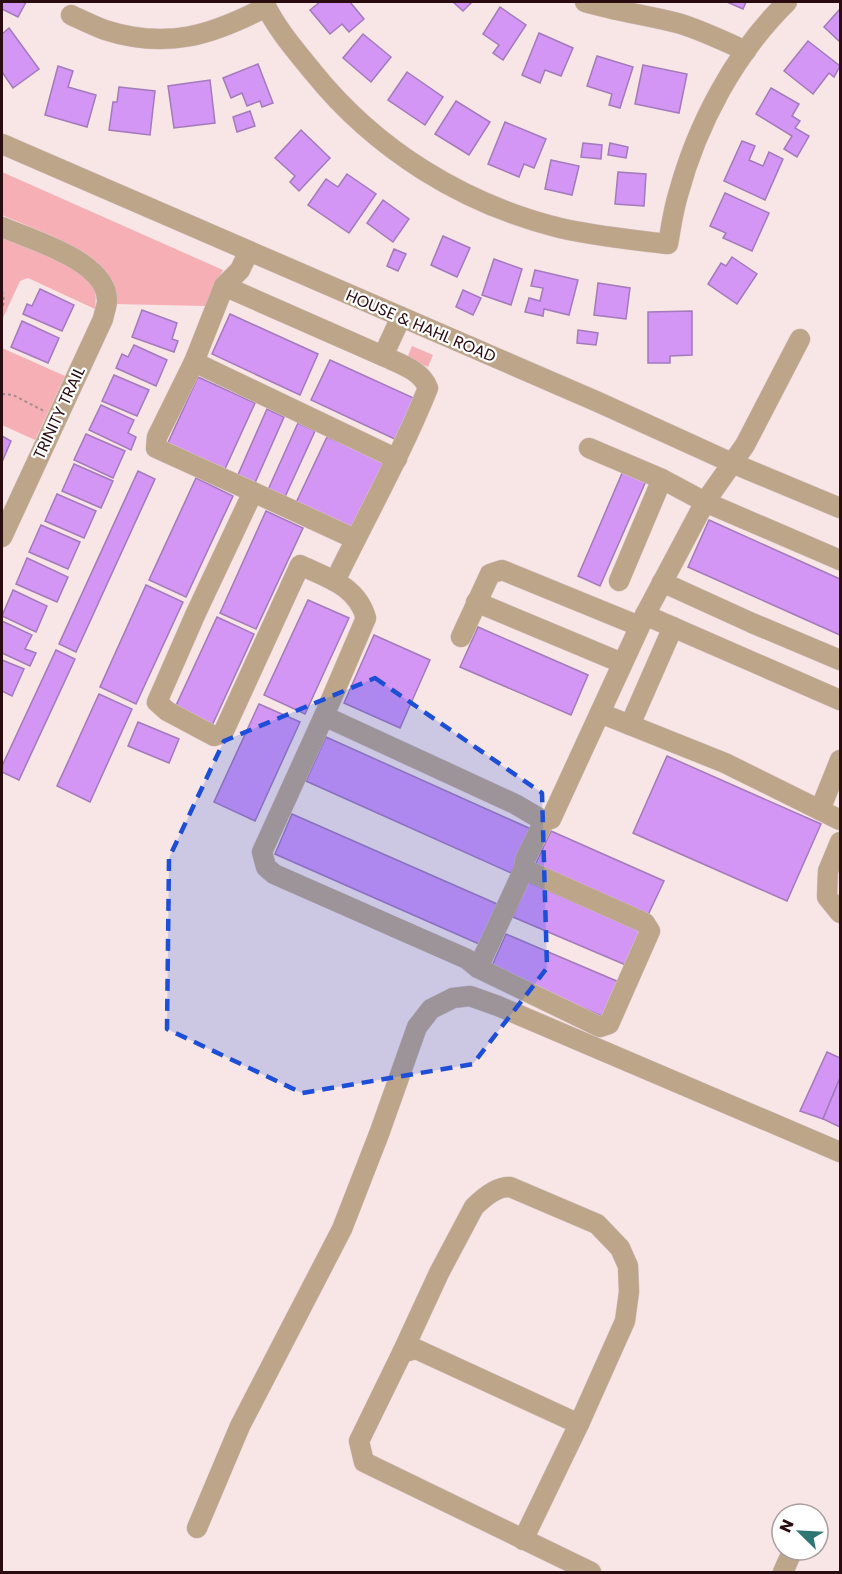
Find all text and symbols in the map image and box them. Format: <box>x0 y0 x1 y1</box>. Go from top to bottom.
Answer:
street label: HOUSE & HAHL ROAD <box>342 284 500 368</box>
street label: TRINITY TRAIL <box>27 363 91 463</box>
north arrow <box>770 1502 830 1562</box>
text: N <box>774 1516 800 1536</box>

